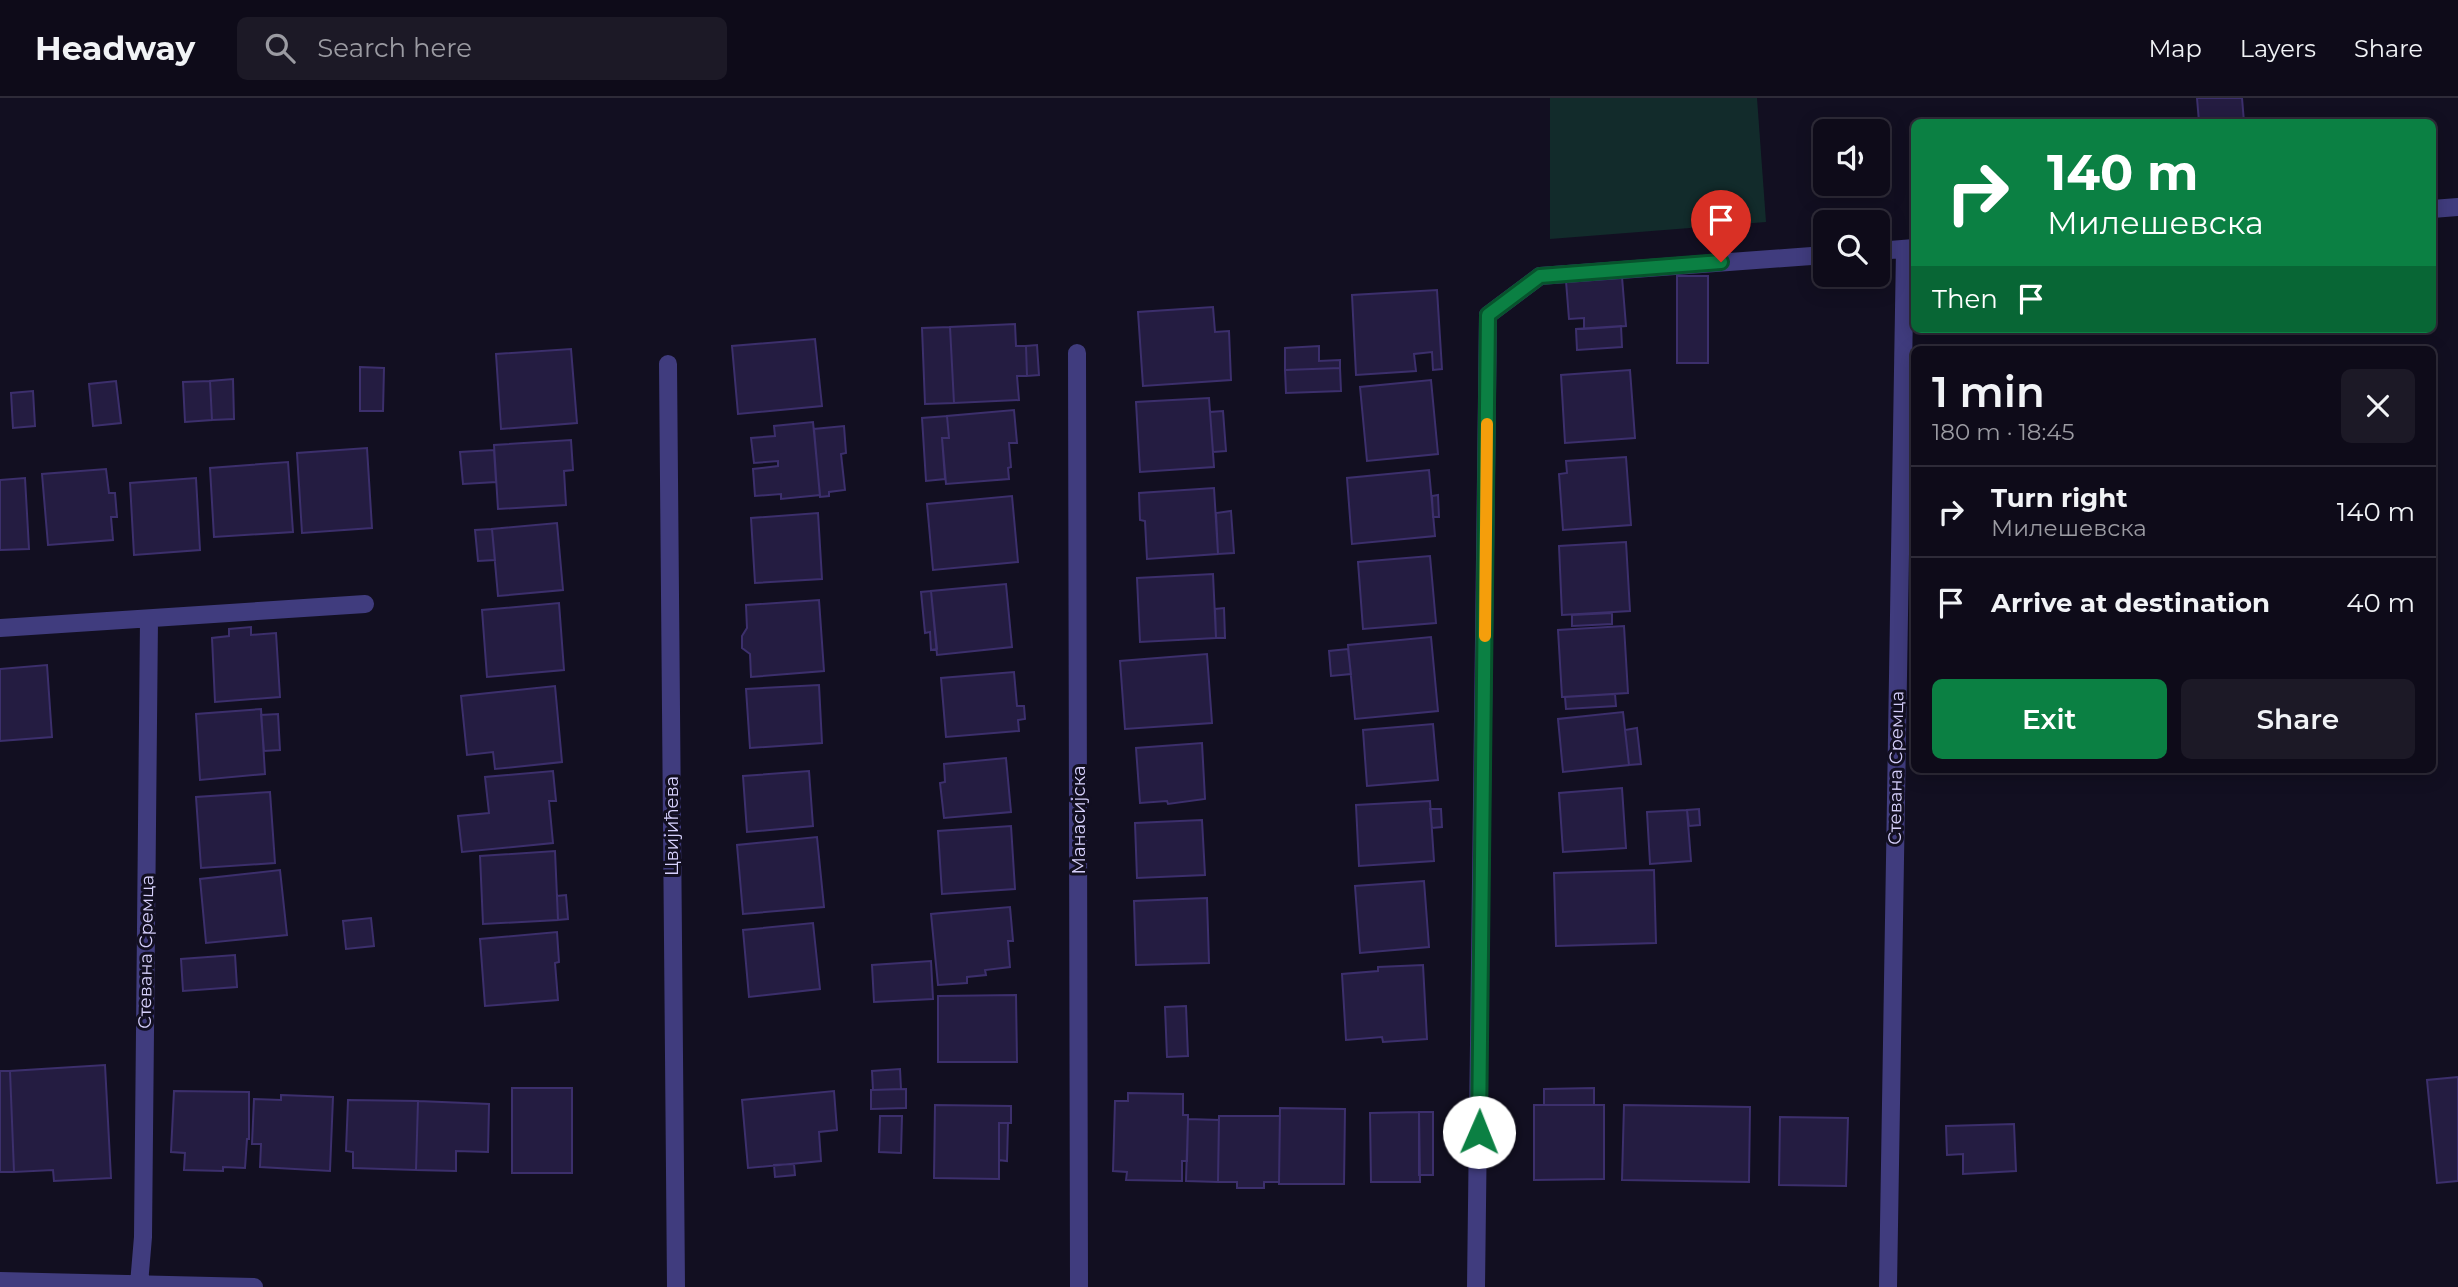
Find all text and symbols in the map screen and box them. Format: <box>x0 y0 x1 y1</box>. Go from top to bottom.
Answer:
search box <box>237 17 727 80</box>
text: Headway <box>35 28 195 68</box>
icon: search <box>261 29 299 67</box>
text: Search here <box>317 32 472 64</box>
text: Map <box>2148 34 2202 63</box>
text: Layers <box>2240 34 2316 63</box>
text: Share <box>2354 34 2423 63</box>
map controls <box>1813 119 1890 287</box>
button: sound <box>1813 119 1890 196</box>
text: 140 m <box>2047 143 2199 202</box>
icon: right <box>1932 147 2023 238</box>
pin <box>1691 190 1751 262</box>
icon: arrive <box>1702 201 1740 239</box>
text: Милешевска <box>2047 203 2264 242</box>
button: search <box>1813 210 1890 287</box>
icon: arrive <box>2012 280 2050 318</box>
text: Then <box>1932 283 1998 315</box>
text: 1 min <box>1932 366 2045 418</box>
button: close <box>2341 369 2415 443</box>
text: 180 m · 18:45 <box>1932 418 2075 446</box>
text: Turn right <box>1991 482 2127 514</box>
icon: right <box>1932 493 1970 531</box>
text: 140 m <box>2337 496 2415 528</box>
text: Милешевска <box>1991 514 2147 542</box>
icon: arrive <box>1932 584 1970 622</box>
text: Arrive at destination <box>1991 587 2270 619</box>
text: 40 m <box>2346 587 2415 619</box>
button: Exit <box>1932 679 2167 759</box>
button: Share <box>2181 679 2415 759</box>
street label: Стевана Сремца <box>1884 691 1908 845</box>
street label: Манасијска <box>1068 766 1090 874</box>
street label: Цвијићева <box>661 776 683 876</box>
street label: Стевана Сремца <box>134 875 158 1029</box>
position arrow <box>1442 1095 1516 1169</box>

